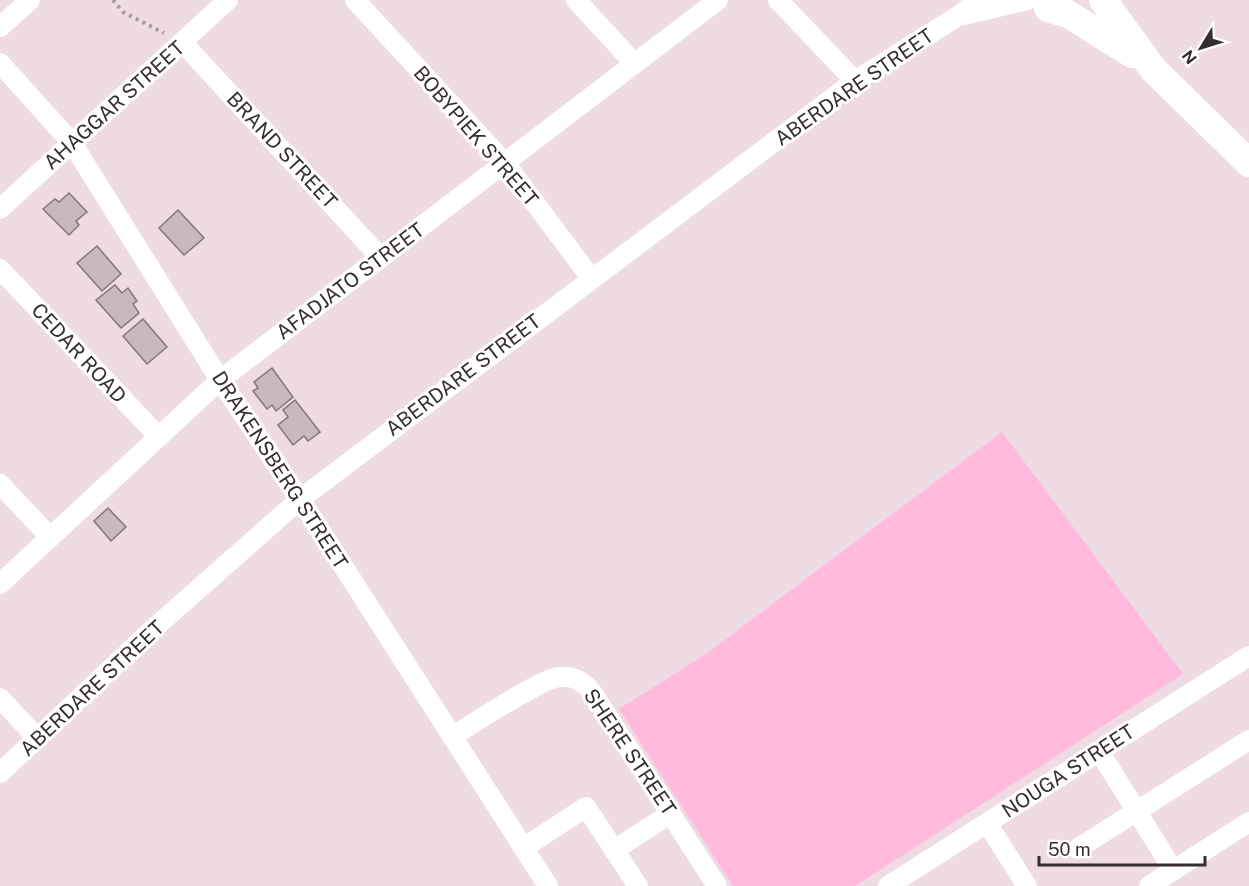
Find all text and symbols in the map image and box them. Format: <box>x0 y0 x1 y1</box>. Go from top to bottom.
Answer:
north arrow <box>1171 18 1231 78</box>
street label: ABERDARE STREET <box>770 23 938 151</box>
street label: AHAGGAR STREET <box>39 36 189 174</box>
text: N <box>1178 46 1201 68</box>
street label: BOBYPIEK STREET <box>409 61 543 211</box>
street label: BRAND STREET <box>222 87 342 213</box>
street label: AFADJATO STREET <box>271 217 429 344</box>
street label: CEDAR ROAD <box>27 298 131 408</box>
street label: ABERDARE STREET <box>381 309 545 441</box>
street label: DRAKENSBERG STREET <box>207 367 353 573</box>
street label: ABERDARE STREET <box>15 615 169 761</box>
street label: SHERE STREET <box>579 684 681 820</box>
street label: NOUGA STREET <box>997 719 1139 823</box>
scale bar <box>1039 829 1206 867</box>
text: 50 m <box>1048 839 1091 860</box>

